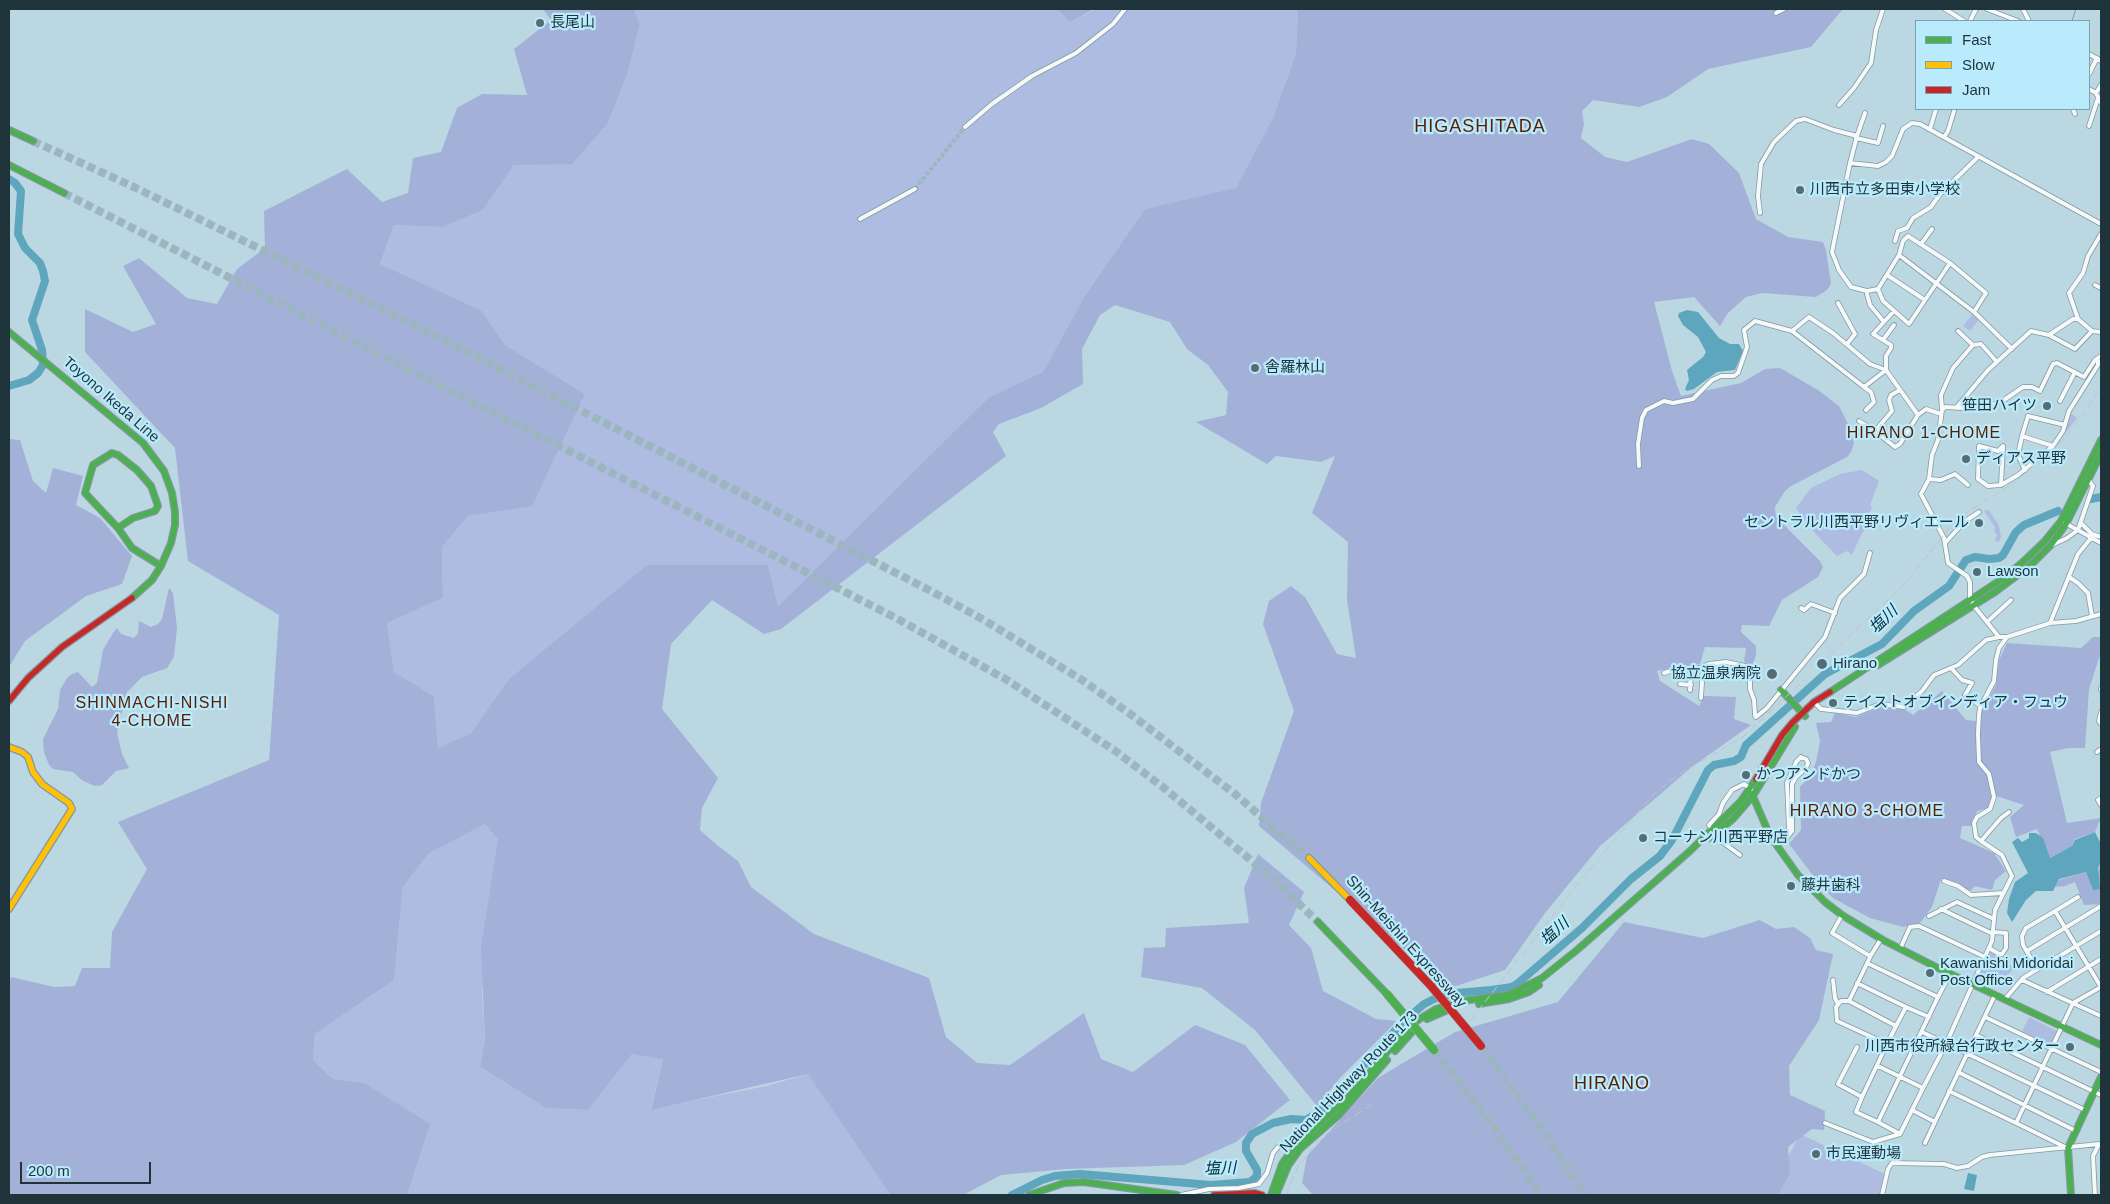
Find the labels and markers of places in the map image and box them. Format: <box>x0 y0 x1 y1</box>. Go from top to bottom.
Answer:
place label: 長尾山 <box>550 14 595 32</box>
marker: 長尾山 <box>534 17 546 29</box>
place label: 川西市立多田東小学校 <box>1810 181 1960 199</box>
marker: 川西市立多田東小学校 <box>1794 184 1806 196</box>
place label: 舎羅林山 <box>1265 359 1325 377</box>
marker: 舎羅林山 <box>1249 362 1261 374</box>
place label: 笹田ハイツ <box>1962 397 2037 415</box>
marker: 笹田ハイツ <box>2041 400 2053 412</box>
place label: ディアス平野 <box>1976 450 2066 468</box>
marker: ディアス平野 <box>1960 453 1972 465</box>
place label: セントラル川西平野リヴィエール <box>1744 514 1969 532</box>
marker: セントラル川西平野リヴィエール <box>1973 517 1985 529</box>
place label: Lawson <box>1987 563 2039 581</box>
marker: Lawson <box>1971 566 1983 578</box>
place label: Hirano <box>1833 655 1877 673</box>
marker: Hirano <box>1815 657 1829 671</box>
place label: 協立温泉病院 <box>1671 665 1761 683</box>
marker: 協立温泉病院 <box>1765 667 1779 681</box>
place label: テイストオブインディア・フュウ <box>1843 694 2068 712</box>
marker: テイストオブインディア・フュウ <box>1827 697 1839 709</box>
place label: かつアンドかつ <box>1756 766 1861 784</box>
marker: かつアンドかつ <box>1740 769 1752 781</box>
place label: コーナン川西平野店 <box>1653 829 1788 847</box>
marker: コーナン川西平野店 <box>1637 832 1649 844</box>
place label: 藤井歯科 <box>1801 877 1861 895</box>
marker: 藤井歯科 <box>1785 880 1797 892</box>
place label: Kawanishi Midoridai Post Office <box>1940 955 2073 990</box>
marker: Kawanishi Midoridai Post Office <box>1924 967 1936 979</box>
place label: 川西市役所緑台行政センター <box>1865 1038 2060 1056</box>
marker: 川西市役所緑台行政センター <box>2064 1041 2076 1053</box>
place label: 市民運動場 <box>1826 1145 1901 1163</box>
marker: 市民運動場 <box>1810 1148 1822 1160</box>

